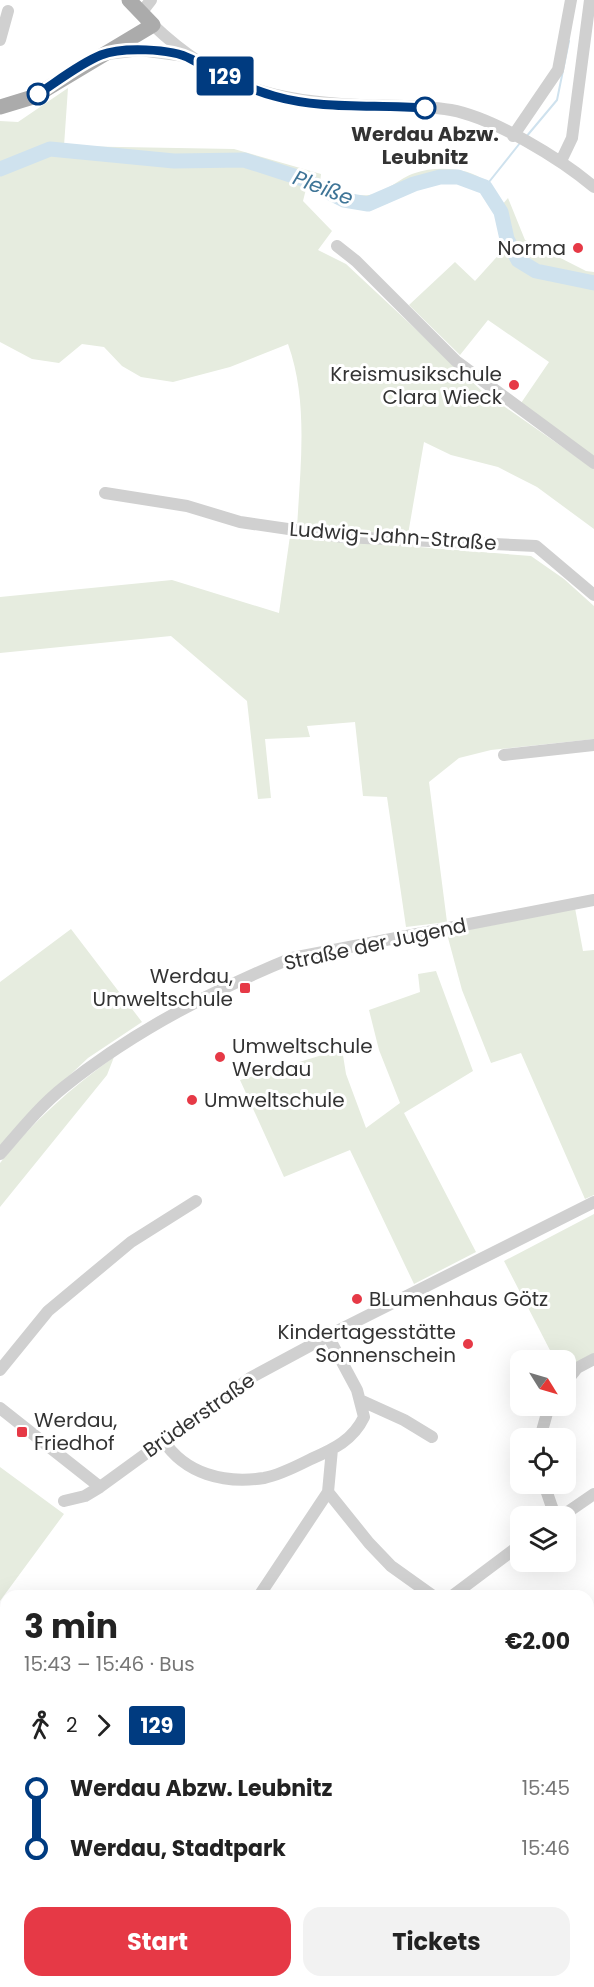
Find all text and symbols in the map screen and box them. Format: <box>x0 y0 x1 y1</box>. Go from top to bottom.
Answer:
line badge: 129 <box>190 56 260 96</box>
text: 129 <box>209 62 241 91</box>
unlabelled marker <box>27 83 49 105</box>
marker: Werdau Abzw. Leubnitz <box>414 97 436 119</box>
place label: Werdau Abzw. Leubnitz <box>351 120 499 171</box>
water label: Pleiße <box>289 163 357 212</box>
place label: Norma <box>498 234 566 262</box>
marker: Norma <box>571 241 585 255</box>
place label: Kreismusikschule Clara Wieck <box>330 360 503 411</box>
marker: Kreismusikschule Clara Wieck <box>507 378 521 392</box>
street label: Ludwig-Jahn-Straße <box>288 515 498 557</box>
street label: Straße der Jugend <box>281 911 469 977</box>
place label: Werdau, Umweltschule <box>92 962 233 1013</box>
marker: Werdau, Umweltschule <box>238 981 252 995</box>
place label: Umweltschule Werdau <box>232 1032 373 1083</box>
marker: Umweltschule Werdau <box>213 1050 227 1064</box>
place label: Umweltschule <box>204 1086 345 1114</box>
marker: Umweltschule <box>185 1093 199 1107</box>
place label: BLumenhaus Götz <box>369 1285 548 1313</box>
marker: BLumenhaus Götz <box>350 1292 364 1306</box>
place label: Kindertagesstätte Sonnenschein <box>278 1318 456 1369</box>
marker: Kindertagesstätte Sonnenschein <box>461 1337 475 1351</box>
north arrow <box>510 1350 576 1416</box>
map controls <box>510 1350 576 1572</box>
street label: Brüderstraße <box>137 1366 261 1464</box>
place label: Werdau, Friedhof <box>34 1406 117 1457</box>
marker: Werdau, Friedhof <box>15 1425 29 1439</box>
button: locate <box>510 1428 576 1494</box>
button: layers <box>510 1506 576 1572</box>
text: 3 min <box>24 1603 118 1650</box>
text: €2.00 <box>505 1626 570 1657</box>
text: 15:43 – 15:46 · Bus <box>24 1650 195 1678</box>
icon: walk <box>24 1709 57 1742</box>
icon: forward <box>87 1709 120 1742</box>
text: 2 <box>66 1711 78 1739</box>
text: 129 <box>141 1711 173 1740</box>
text: Werdau Abzw. Leubnitz <box>70 1773 332 1804</box>
text: 15:45 <box>522 1774 570 1802</box>
text: Werdau, Stadtpark <box>70 1833 286 1864</box>
text: 15:46 <box>522 1834 570 1862</box>
button: Start <box>24 1907 291 1976</box>
button: Tickets <box>303 1907 570 1976</box>

